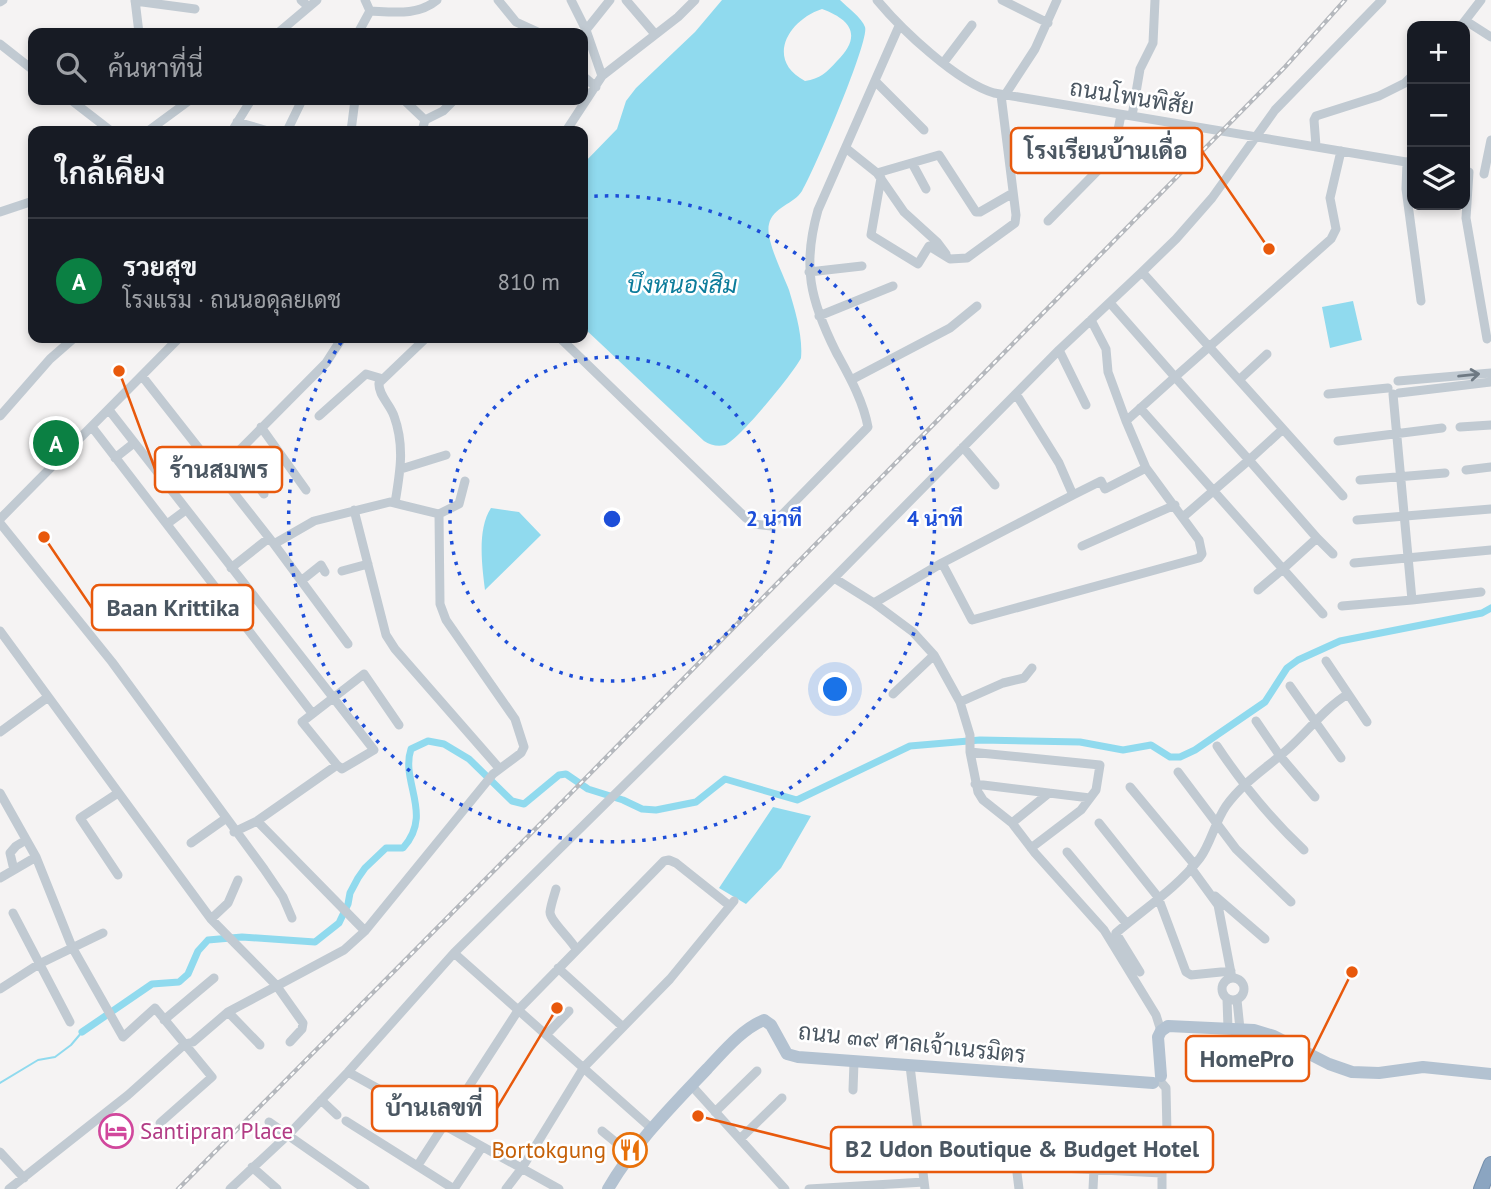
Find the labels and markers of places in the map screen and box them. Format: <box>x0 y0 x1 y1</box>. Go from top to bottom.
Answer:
callout: โรงเรียนบ้านเดื่อ <box>1011 128 1202 173</box>
pin: A <box>33 417 79 469</box>
callout: ร้านสมพร <box>155 447 282 492</box>
centre of rings <box>600 507 624 531</box>
callout: Baan Krittika <box>92 585 253 630</box>
callout: HomePro <box>1186 1036 1309 1081</box>
callout: บ้านเลขที่ <box>372 1086 497 1131</box>
hotel icon: Santipran Place <box>97 1112 135 1150</box>
place label: Santipran Place <box>140 1116 293 1145</box>
callout: B2 Udon Boutique & Budget Hotel <box>831 1127 1213 1172</box>
restaurant icon: Bortokgung <box>611 1131 649 1169</box>
place label: Bortokgung <box>491 1135 606 1164</box>

